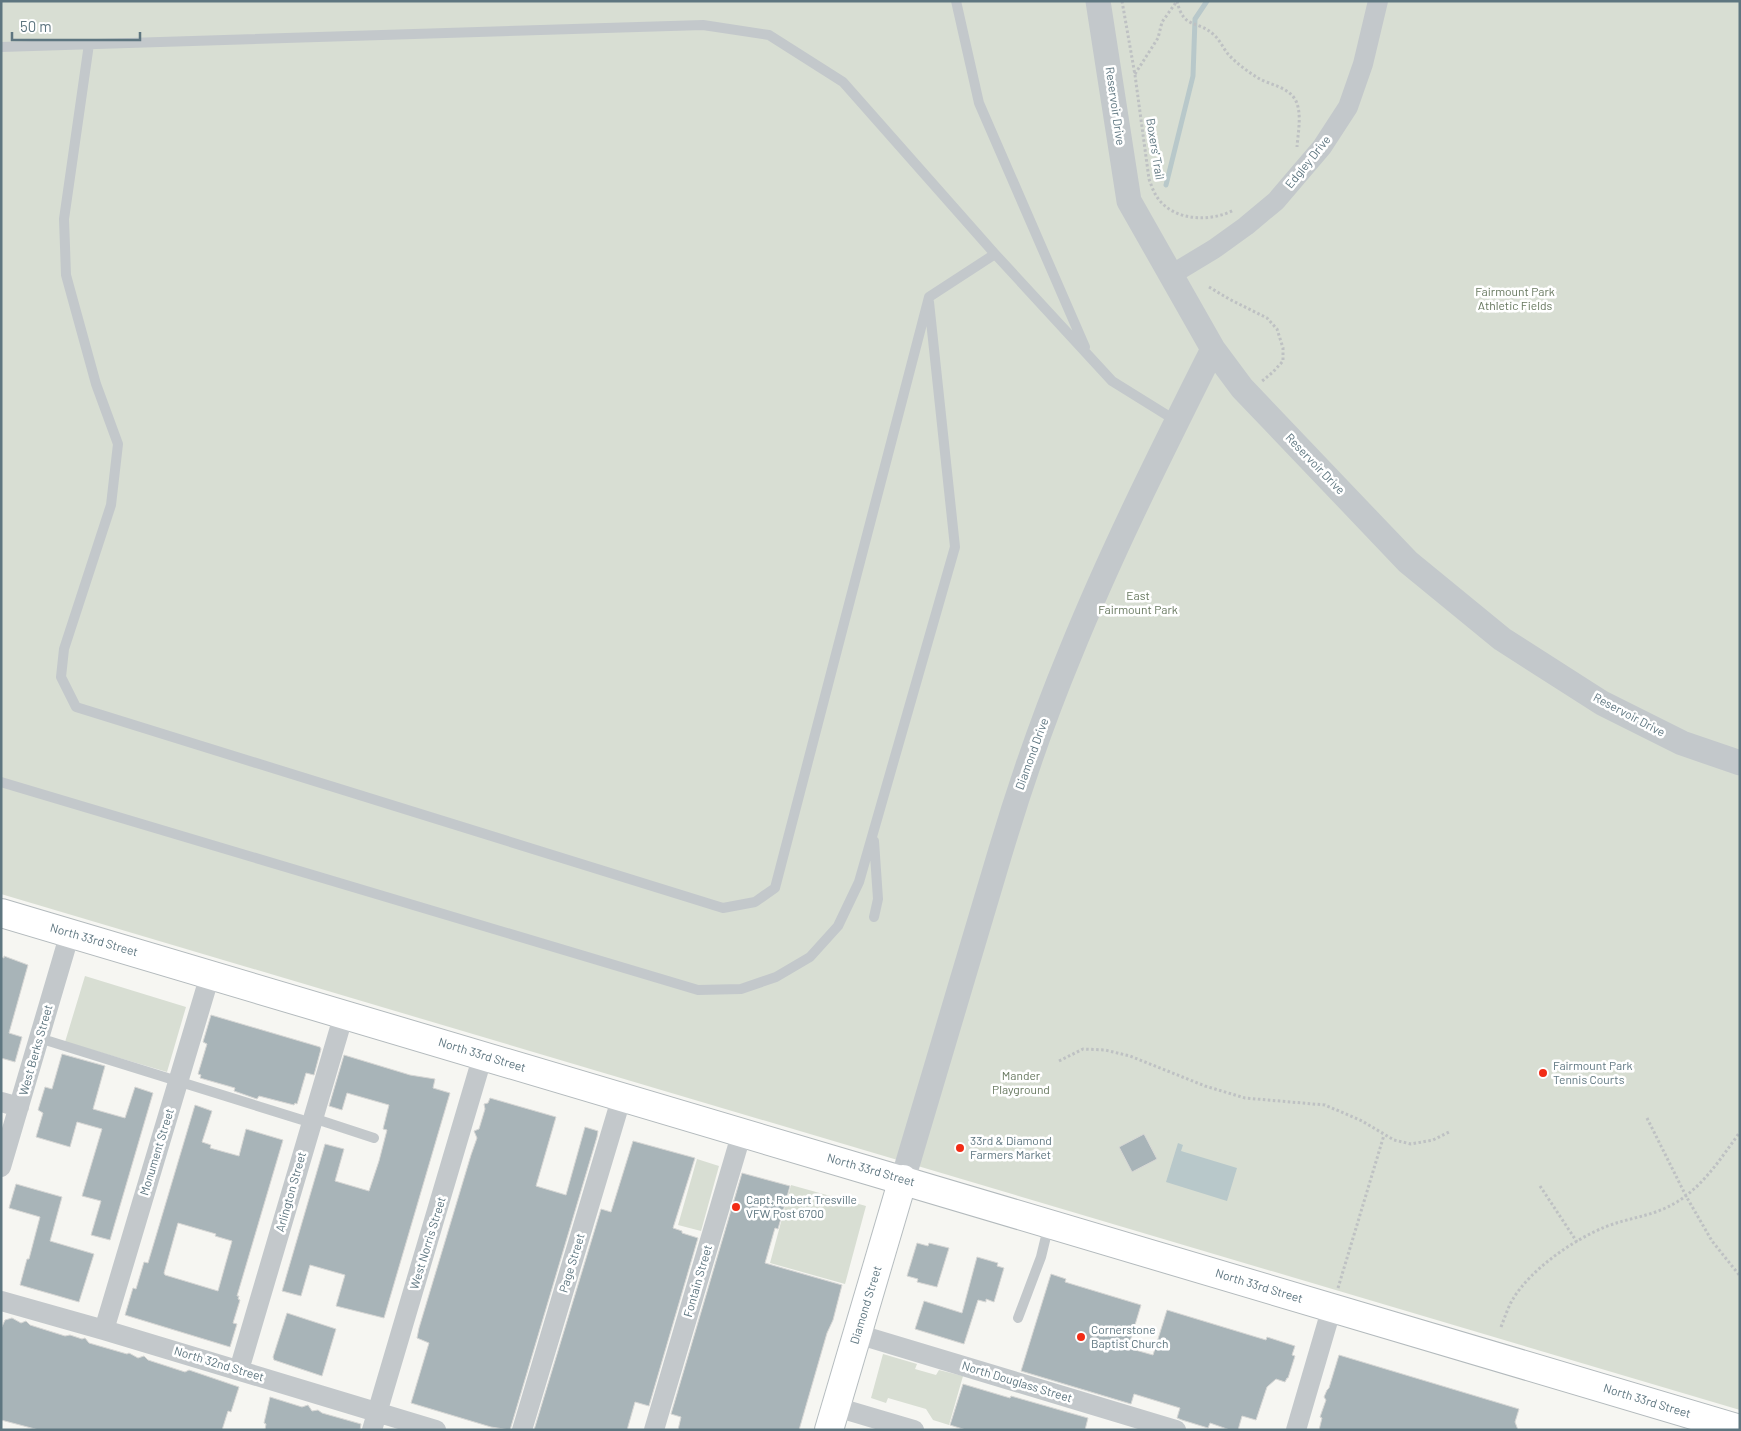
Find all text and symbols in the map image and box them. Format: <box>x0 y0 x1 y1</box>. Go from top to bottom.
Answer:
scale bar <box>12 10 140 42</box>
text: 50 m <box>20 17 52 35</box>
street label: Reservoir Drive <box>1104 66 1128 146</box>
street label: Boxers' Trail <box>1144 117 1168 181</box>
street label: Edgley Drive <box>1282 132 1333 191</box>
park label: Fairmount Park Athletic Fields <box>1475 284 1555 312</box>
street label: Reservoir Drive <box>1283 430 1348 497</box>
park label: East Fairmount Park <box>1098 588 1178 616</box>
street label: Reservoir Drive <box>1591 689 1668 739</box>
street label: Diamond Drive <box>1012 716 1050 791</box>
street label: North 33rd Street <box>49 920 140 958</box>
street label: West Berks Street <box>15 1003 55 1097</box>
street label: North 33rd Street <box>437 1034 528 1074</box>
place label: Fairmount Park Tennis Courts <box>1553 1058 1633 1086</box>
marker: Fairmount Park Tennis Courts <box>1537 1067 1549 1079</box>
park label: Mander Playground <box>992 1068 1050 1096</box>
street label: Monument Street <box>136 1107 176 1197</box>
place label: 33rd & Diamond Farmers Market <box>970 1133 1052 1161</box>
marker: 33rd & Diamond Farmers Market <box>954 1142 966 1154</box>
street label: Arlington Street <box>272 1150 308 1233</box>
street label: North 33rd Street <box>826 1150 917 1188</box>
place label: Capt. Robert Tresville VFW Post 6700 <box>746 1192 857 1220</box>
street label: West Norris Street <box>406 1195 448 1291</box>
marker: Capt. Robert Tresville VFW Post 6700 <box>730 1201 742 1213</box>
street label: Page Street <box>555 1231 587 1294</box>
street label: Fontain Street <box>680 1243 714 1318</box>
street label: Diamond Street <box>846 1264 884 1346</box>
street label: North 33rd Street <box>1214 1265 1305 1305</box>
place label: Cornerstone Baptist Church <box>1091 1322 1168 1350</box>
marker: Cornerstone Baptist Church <box>1075 1331 1087 1343</box>
street label: North 32nd Street <box>173 1343 266 1383</box>
street label: North Douglass Street <box>960 1358 1074 1404</box>
street label: North 33rd Street <box>1602 1380 1693 1420</box>

